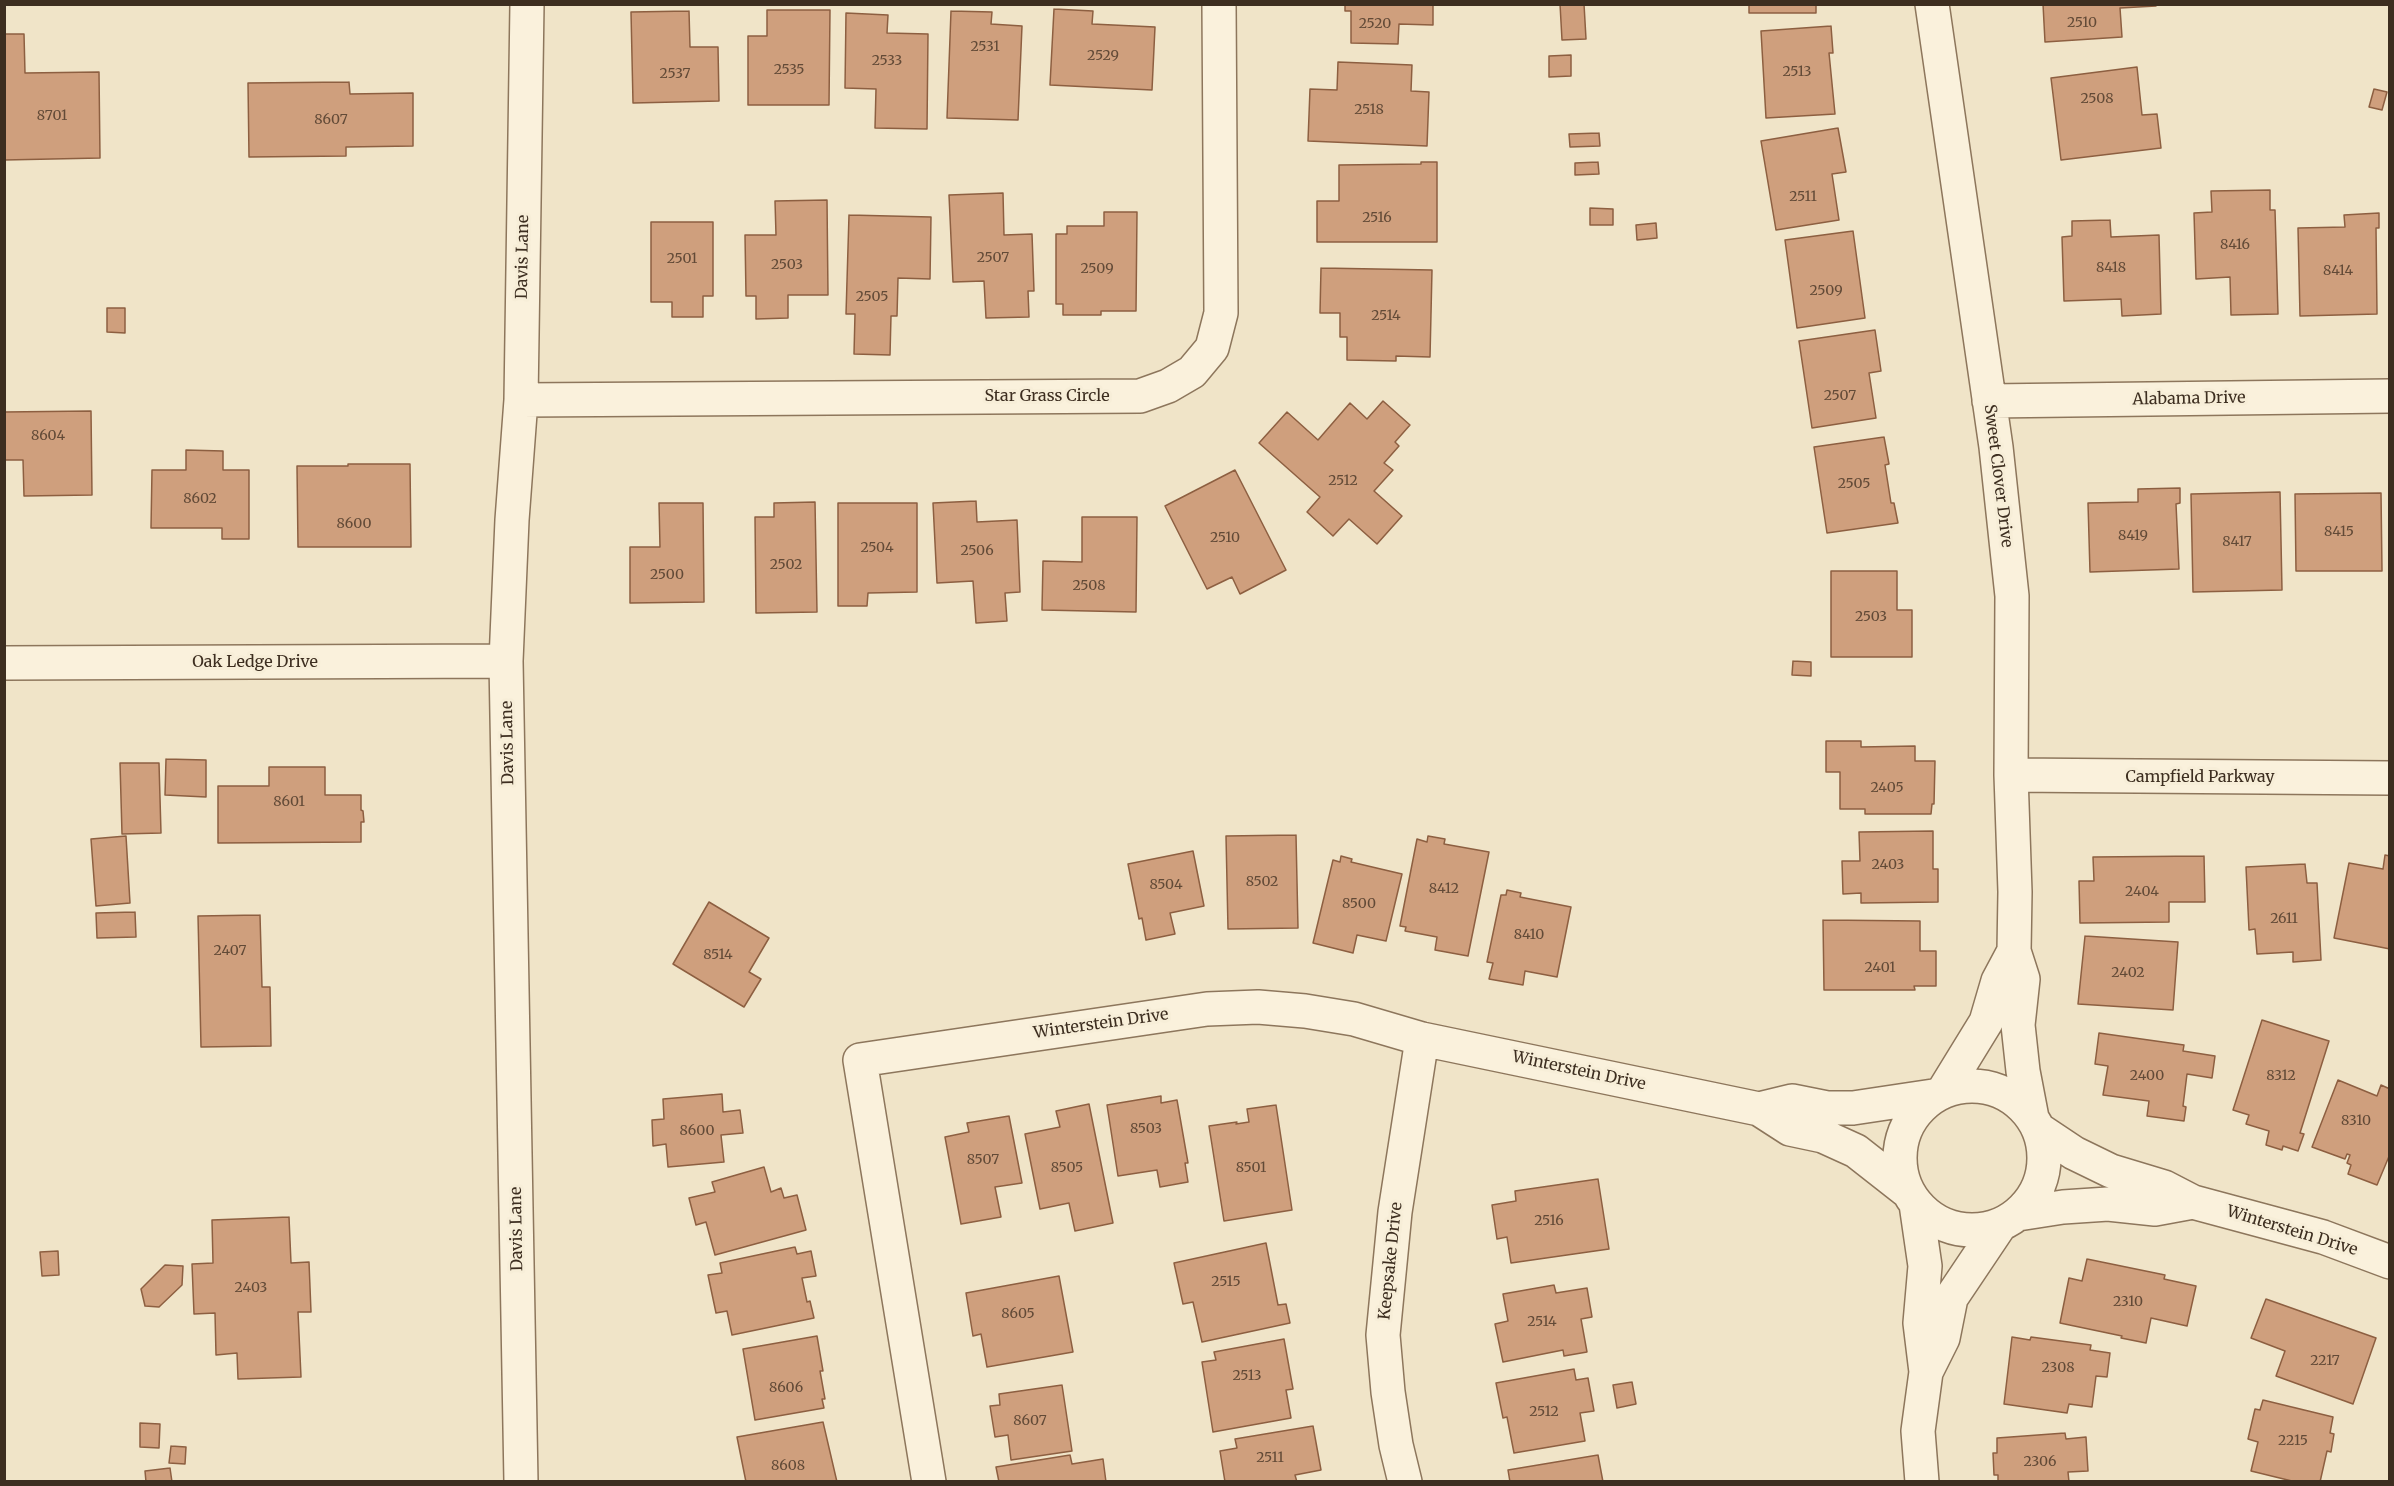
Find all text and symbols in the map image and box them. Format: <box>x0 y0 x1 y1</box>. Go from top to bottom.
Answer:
house number: 2510 <box>2067 15 2097 31</box>
house number: 2520 <box>1359 16 1391 32</box>
house number: 2531 <box>970 39 1000 55</box>
house number: 2529 <box>1087 48 1119 64</box>
house number: 2533 <box>872 53 902 69</box>
house number: 2535 <box>774 62 804 78</box>
house number: 2513 <box>1782 64 1812 80</box>
house number: 2537 <box>660 66 690 82</box>
house number: 2508 <box>2080 91 2114 107</box>
house number: 2518 <box>1354 102 1384 118</box>
house number: 8701 <box>37 108 67 124</box>
house number: 8607 <box>314 112 348 128</box>
house number: 2511 <box>1789 189 1817 205</box>
house number: 2516 <box>1362 210 1392 226</box>
street label: Davis Lane <box>513 215 533 299</box>
house number: 8416 <box>2220 237 2250 253</box>
house number: 2507 <box>977 250 1009 266</box>
house number: 2501 <box>667 251 697 267</box>
house number: 2503 <box>771 257 803 273</box>
house number: 8418 <box>2096 260 2126 276</box>
house number: 2509 <box>1080 261 1114 277</box>
house number: 8414 <box>2323 263 2353 279</box>
house number: 2509 <box>1809 283 1843 299</box>
house number: 2505 <box>856 289 888 305</box>
house number: 2514 <box>1371 308 1401 324</box>
street label: Star Grass Circle <box>984 386 1110 406</box>
house number: 2507 <box>1824 388 1856 404</box>
street label: Alabama Drive <box>2132 388 2246 410</box>
street label: Sweet Clover Drive <box>1980 403 2016 549</box>
house number: 8604 <box>31 428 65 444</box>
house number: 2512 <box>1328 473 1358 489</box>
house number: 2505 <box>1838 476 1870 492</box>
house number: 8602 <box>183 491 217 507</box>
house number: 8600 <box>337 516 371 532</box>
house number: 8415 <box>2324 524 2354 540</box>
house number: 8419 <box>2118 528 2148 544</box>
house number: 2510 <box>1210 530 1240 546</box>
house number: 8417 <box>2222 534 2252 550</box>
house number: 2504 <box>860 540 894 556</box>
house number: 2506 <box>960 543 994 559</box>
house number: 2502 <box>770 557 802 573</box>
house number: 2500 <box>650 567 684 583</box>
house number: 2508 <box>1072 578 1106 594</box>
house number: 2503 <box>1855 609 1887 625</box>
street label: Oak Ledge Drive <box>192 652 318 672</box>
street label: Davis Lane <box>498 701 518 785</box>
street label: Campfield Parkway <box>2125 767 2275 787</box>
house number: 2405 <box>1870 780 1904 796</box>
house number: 8601 <box>273 794 305 810</box>
house number: 2403 <box>1872 857 1904 873</box>
house number: 8502 <box>1246 874 1278 890</box>
house number: 8504 <box>1149 877 1183 893</box>
house number: 8412 <box>1429 881 1459 897</box>
house number: 2404 <box>2125 884 2159 900</box>
house number: 8500 <box>1342 896 1376 912</box>
house number: 2611 <box>2270 911 2298 927</box>
house number: 8410 <box>1514 927 1544 943</box>
house number: 2407 <box>213 943 247 959</box>
house number: 8514 <box>703 947 733 963</box>
house number: 2401 <box>1864 960 1896 976</box>
house number: 2402 <box>2111 965 2145 981</box>
street label: Winterstein Drive <box>1032 1005 1170 1043</box>
street label: Winterstein Drive <box>1511 1047 1647 1095</box>
house number: 2400 <box>2130 1068 2164 1084</box>
house number: 8312 <box>2266 1068 2296 1084</box>
house number: 8310 <box>2341 1113 2371 1129</box>
house number: 8503 <box>1130 1121 1162 1137</box>
house number: 8600 <box>680 1123 714 1139</box>
house number: 8507 <box>967 1152 999 1168</box>
house number: 8505 <box>1051 1160 1083 1176</box>
house number: 8501 <box>1236 1160 1266 1176</box>
street label: Davis Lane <box>507 1187 527 1271</box>
street label: Keepsake Drive <box>1375 1201 1407 1321</box>
street label: Winterstein Drive <box>2224 1202 2360 1260</box>
house number: 2516 <box>1534 1213 1564 1229</box>
house number: 2515 <box>1211 1274 1241 1290</box>
house number: 2403 <box>235 1280 267 1296</box>
house number: 2310 <box>2113 1294 2143 1310</box>
house number: 8605 <box>1001 1306 1035 1322</box>
house number: 2514 <box>1527 1314 1557 1330</box>
house number: 2217 <box>2310 1353 2340 1369</box>
house number: 2308 <box>2042 1360 2074 1376</box>
house number: 2513 <box>1232 1368 1262 1384</box>
house number: 8606 <box>769 1380 803 1396</box>
house number: 2512 <box>1529 1404 1559 1420</box>
house number: 8607 <box>1013 1413 1047 1429</box>
house number: 2215 <box>2278 1433 2308 1449</box>
house number: 2511 <box>1256 1450 1284 1466</box>
house number: 2306 <box>2023 1454 2057 1470</box>
house number: 8608 <box>771 1458 805 1474</box>

